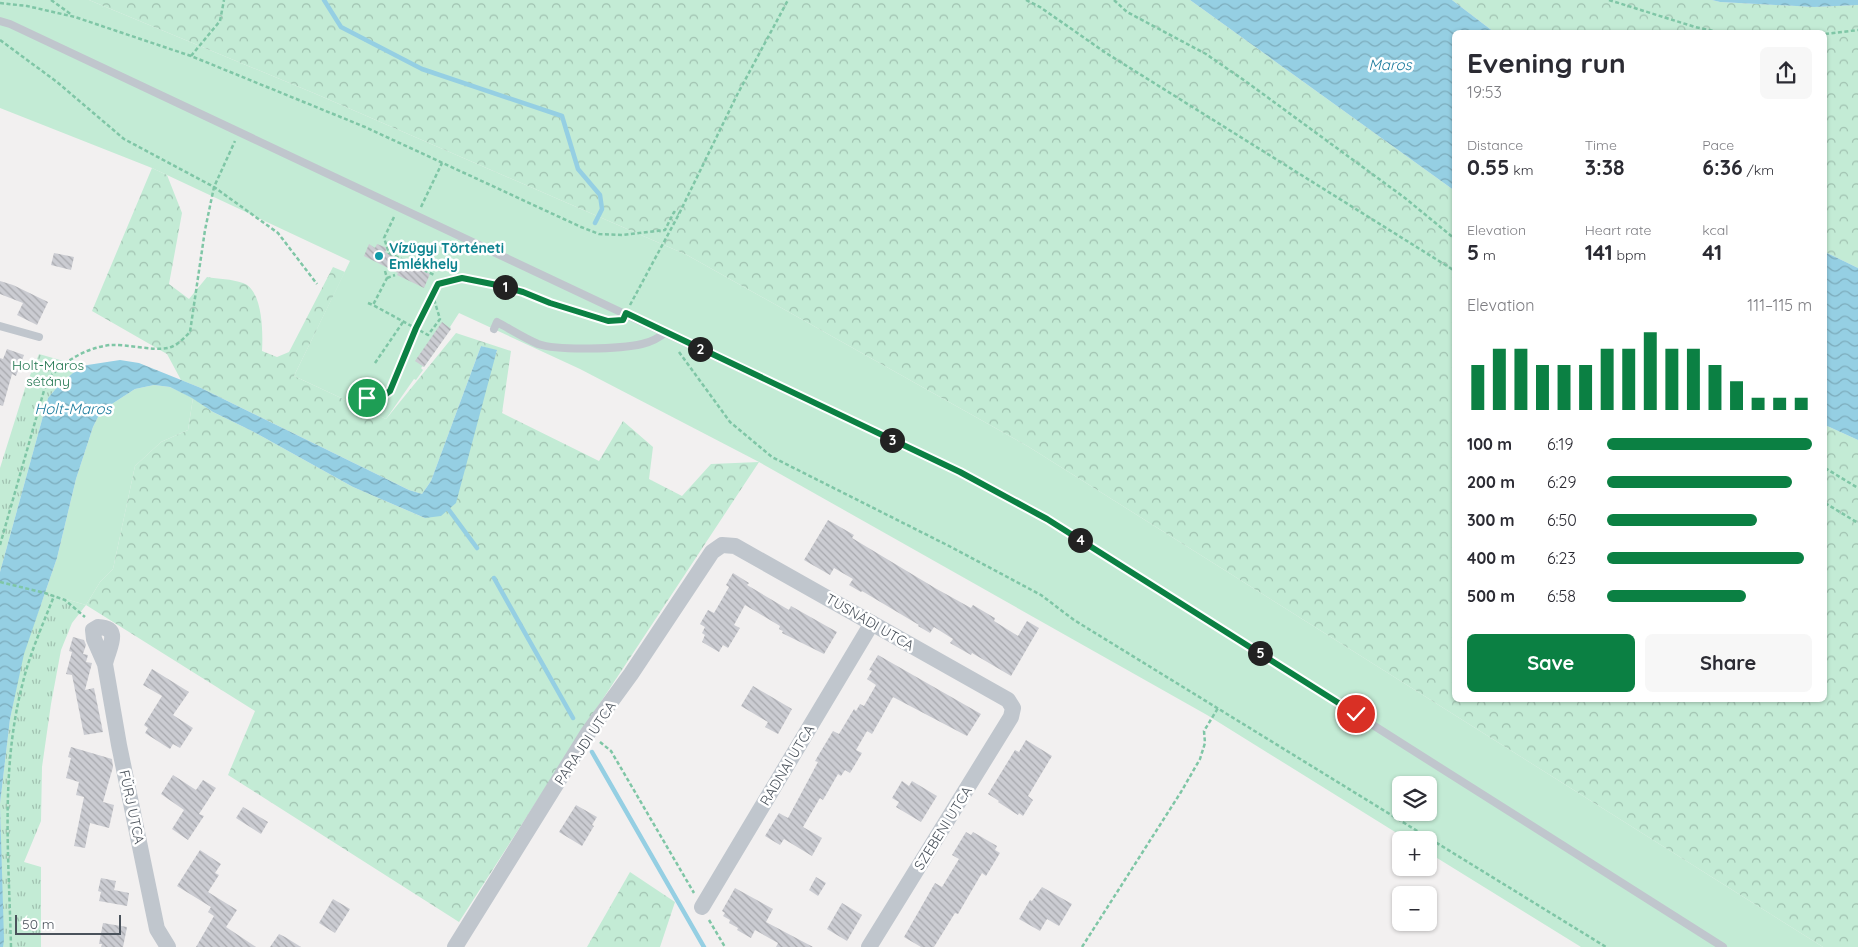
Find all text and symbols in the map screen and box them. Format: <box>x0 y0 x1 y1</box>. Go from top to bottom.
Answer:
text: Evening run <box>1467 45 1626 80</box>
button: share <box>1760 47 1812 99</box>
water label: Maros <box>1368 55 1412 74</box>
text: 19:53 <box>1467 82 1502 102</box>
text: Distance <box>1467 136 1523 154</box>
text: Time <box>1585 136 1617 154</box>
text: Pace <box>1702 136 1734 154</box>
text: 0.55 <box>1467 154 1509 180</box>
text: 3:38 <box>1585 154 1624 180</box>
text: 6:36 <box>1702 154 1743 180</box>
text: km <box>1509 161 1533 179</box>
text: /km <box>1743 161 1774 179</box>
text: Elevation <box>1467 221 1526 239</box>
text: Heart rate <box>1585 221 1651 239</box>
text: kcal <box>1702 221 1728 239</box>
place label: Vízügyi Történeti Emlékhely <box>389 239 504 273</box>
text: 5 <box>1467 239 1479 265</box>
text: 141 <box>1585 239 1613 265</box>
text: 41 <box>1702 239 1722 265</box>
text: m <box>1479 246 1496 264</box>
text: bpm <box>1613 246 1646 264</box>
marker: Vízügyi Történeti Emlékhely <box>373 250 385 262</box>
pin: 1 <box>492 274 518 300</box>
text: 1 <box>503 278 508 296</box>
text: Elevation <box>1467 295 1534 315</box>
text: 111–115 m <box>1747 295 1812 315</box>
pin: 2 <box>688 336 712 362</box>
text: 2 <box>697 340 704 358</box>
park label: Holt-Maros sétány <box>12 356 84 390</box>
pin <box>346 377 388 419</box>
icon: arrive <box>353 384 381 412</box>
water label: Holt-Maros <box>34 399 113 418</box>
pin: 3 <box>880 428 904 452</box>
text: 3 <box>889 431 896 449</box>
text: 100 m <box>1467 434 1512 454</box>
text: 6:19 <box>1547 434 1573 454</box>
text: 200 m <box>1467 472 1515 492</box>
text: 6:29 <box>1547 472 1576 492</box>
text: 300 m <box>1467 510 1514 530</box>
text: 6:50 <box>1547 510 1577 530</box>
pin: 4 <box>1068 528 1092 552</box>
text: 4 <box>1076 531 1085 549</box>
text: 400 m <box>1467 548 1515 568</box>
text: 6:23 <box>1547 548 1576 568</box>
text: 500 m <box>1467 586 1515 606</box>
text: 6:58 <box>1547 586 1576 606</box>
street label: TUSNÁDI UTCA <box>823 589 917 655</box>
button: Save <box>1467 634 1635 692</box>
button: Share <box>1645 634 1812 692</box>
pin: 5 <box>1248 640 1272 666</box>
text: 5 <box>1256 644 1265 662</box>
pin <box>1335 693 1377 735</box>
street label: PARAJDI UTCA <box>550 698 620 788</box>
icon: check <box>1342 700 1370 728</box>
street label: RADNAI UTCA <box>756 721 818 809</box>
street label: FÜRJ UTCA <box>115 768 149 846</box>
map controls <box>1392 776 1437 931</box>
button: layers <box>1392 776 1437 821</box>
street label: SZEBENI UTCA <box>910 783 976 873</box>
button: + <box>1392 831 1437 876</box>
button: − <box>1392 886 1437 931</box>
scale bar <box>15 912 121 935</box>
text: 50 m <box>22 915 55 933</box>

